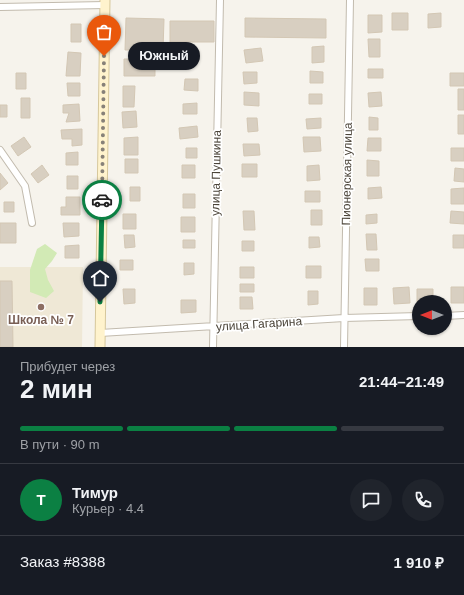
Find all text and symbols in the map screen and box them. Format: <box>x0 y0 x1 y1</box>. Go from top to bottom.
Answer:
pin <box>87 15 121 56</box>
icon: bag <box>93 21 115 43</box>
callout: Южный <box>128 42 200 70</box>
text: Южный <box>139 48 189 63</box>
street label: Пионерская улица <box>339 122 355 226</box>
street label: улица Пушкина <box>208 130 224 216</box>
courier <box>82 180 122 220</box>
icon: car <box>91 189 113 211</box>
pin <box>83 261 117 302</box>
icon: home <box>89 267 111 289</box>
north arrow <box>412 295 452 335</box>
map controls <box>412 295 452 335</box>
marker: Школа № 7 <box>36 302 46 312</box>
place label: Школа № 7 <box>8 313 74 327</box>
street label: улица Гагарина <box>215 314 303 334</box>
text: Прибудет через <box>20 359 115 374</box>
text: 21:44–21:49 <box>359 373 444 390</box>
text: 2 мин <box>20 374 93 404</box>
text: В пути · 90 m <box>20 437 100 452</box>
button: chat <box>350 479 392 521</box>
button: phone <box>402 479 444 521</box>
text: Тимур <box>72 484 118 501</box>
text: Т <box>36 491 46 508</box>
text: Курьер · 4.4 <box>72 501 144 516</box>
text: Заказ #8388 <box>20 553 105 570</box>
text: 1 910 ₽ <box>394 554 444 571</box>

